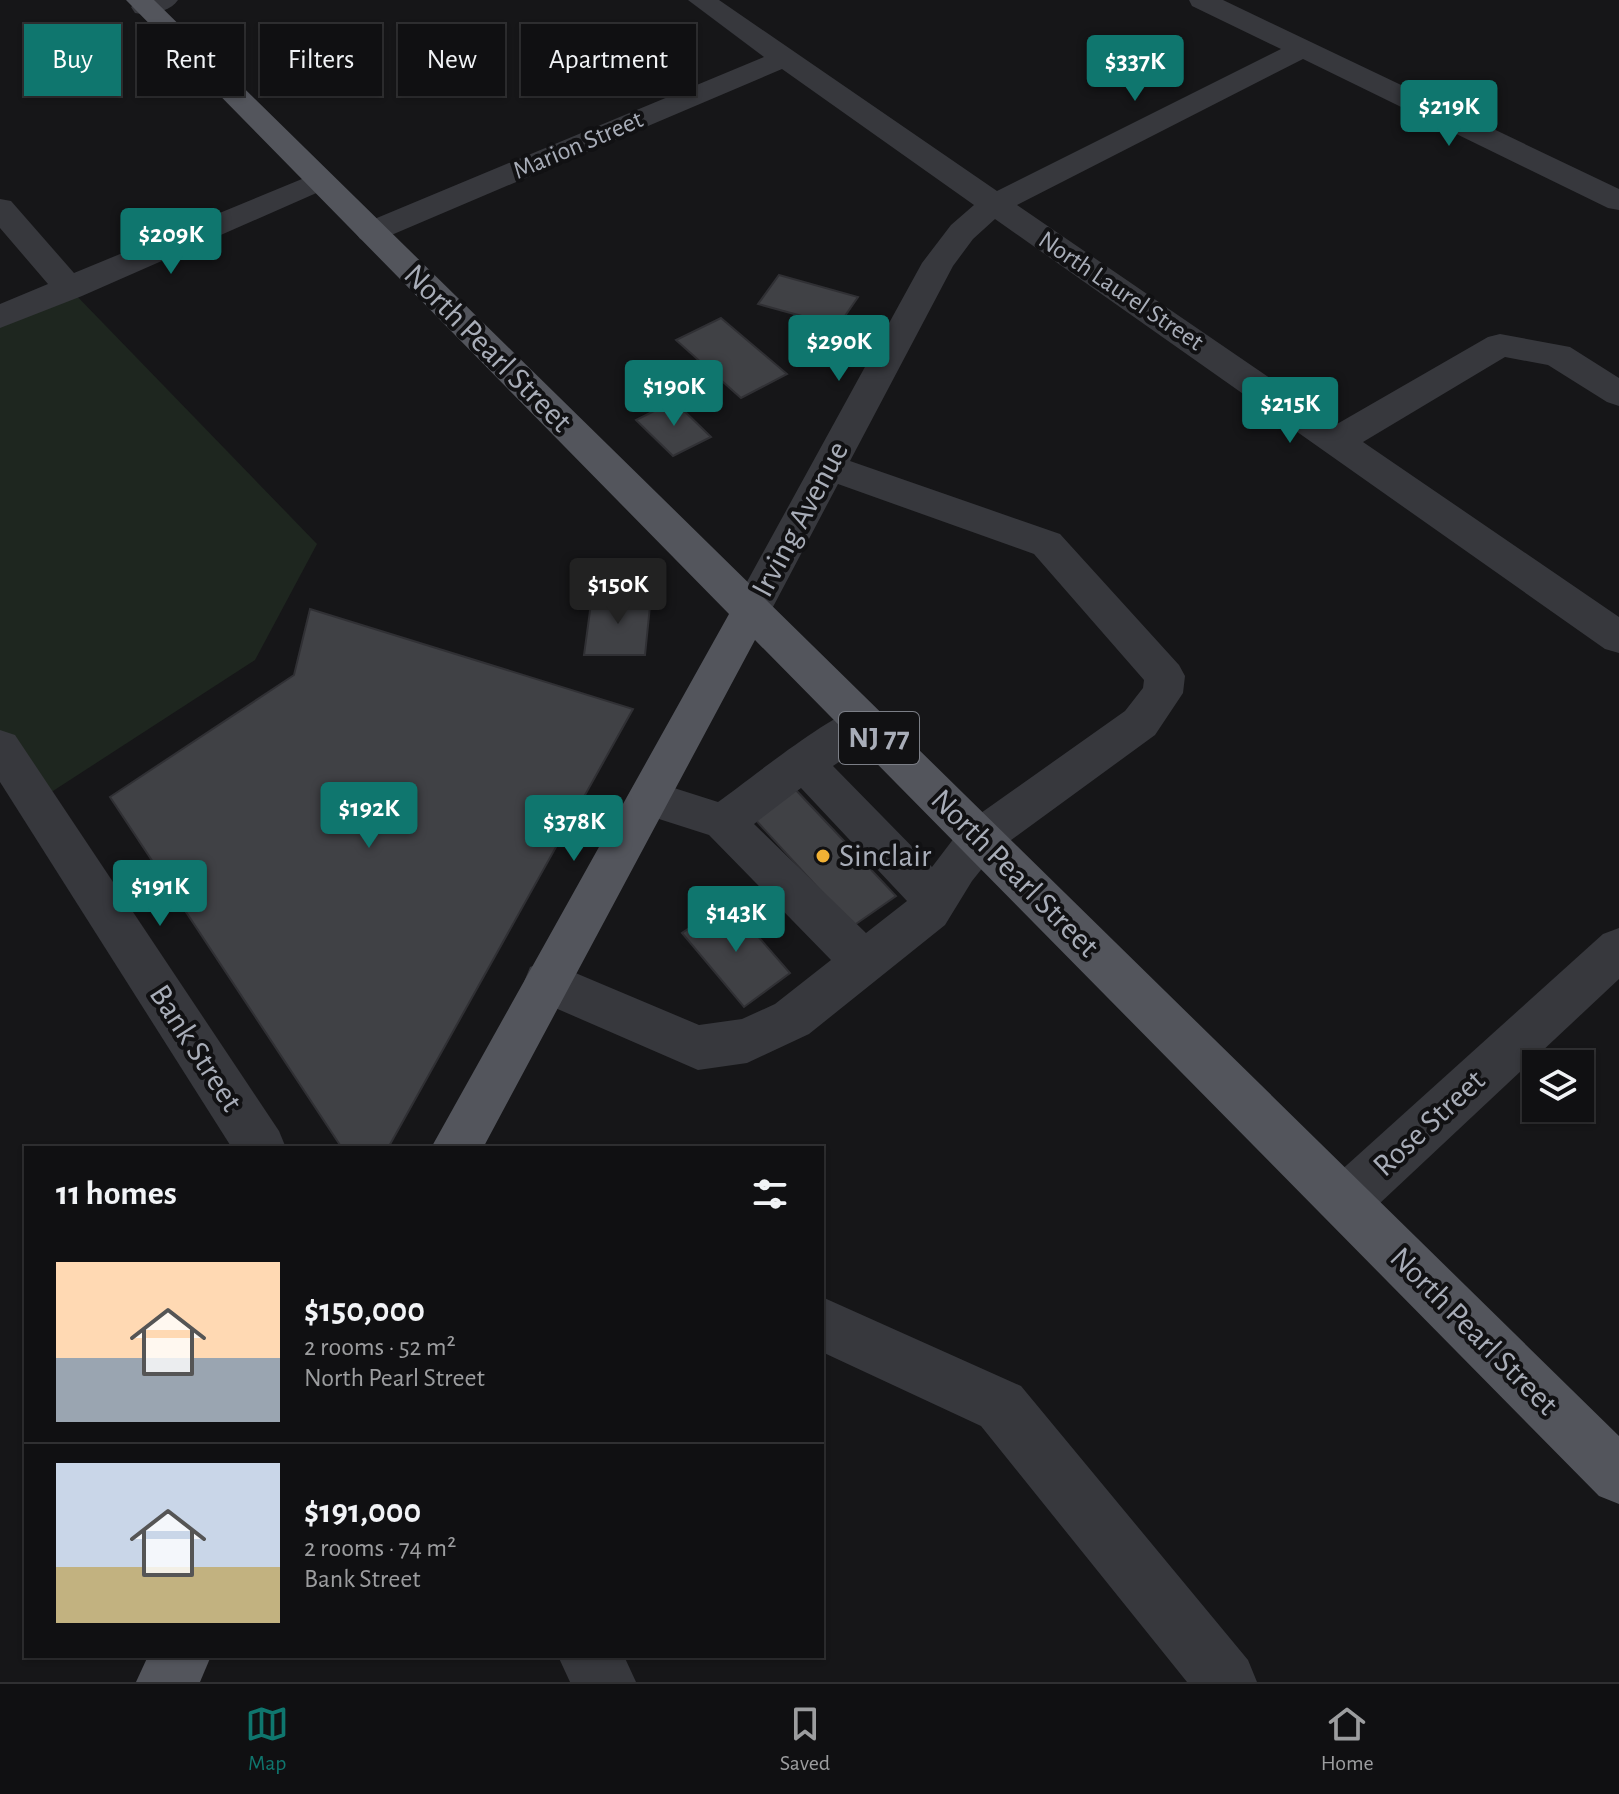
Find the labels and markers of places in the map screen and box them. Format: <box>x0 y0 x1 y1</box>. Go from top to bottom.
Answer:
pin: $337K <box>1079 35 1191 103</box>
pin: $219K <box>1393 80 1505 148</box>
pin: $209K <box>115 208 227 276</box>
pin: $290K <box>783 315 895 383</box>
pin: $190K <box>618 360 730 428</box>
pin: $215K <box>1234 377 1346 445</box>
pin: $150K <box>562 558 674 626</box>
pin: $192K <box>313 782 425 850</box>
pin: $378K <box>518 795 630 863</box>
place label: Sinclair <box>839 840 932 872</box>
marker: Sinclair <box>814 847 832 865</box>
pin: $191K <box>104 860 216 928</box>
pin: $143K <box>680 886 792 954</box>

